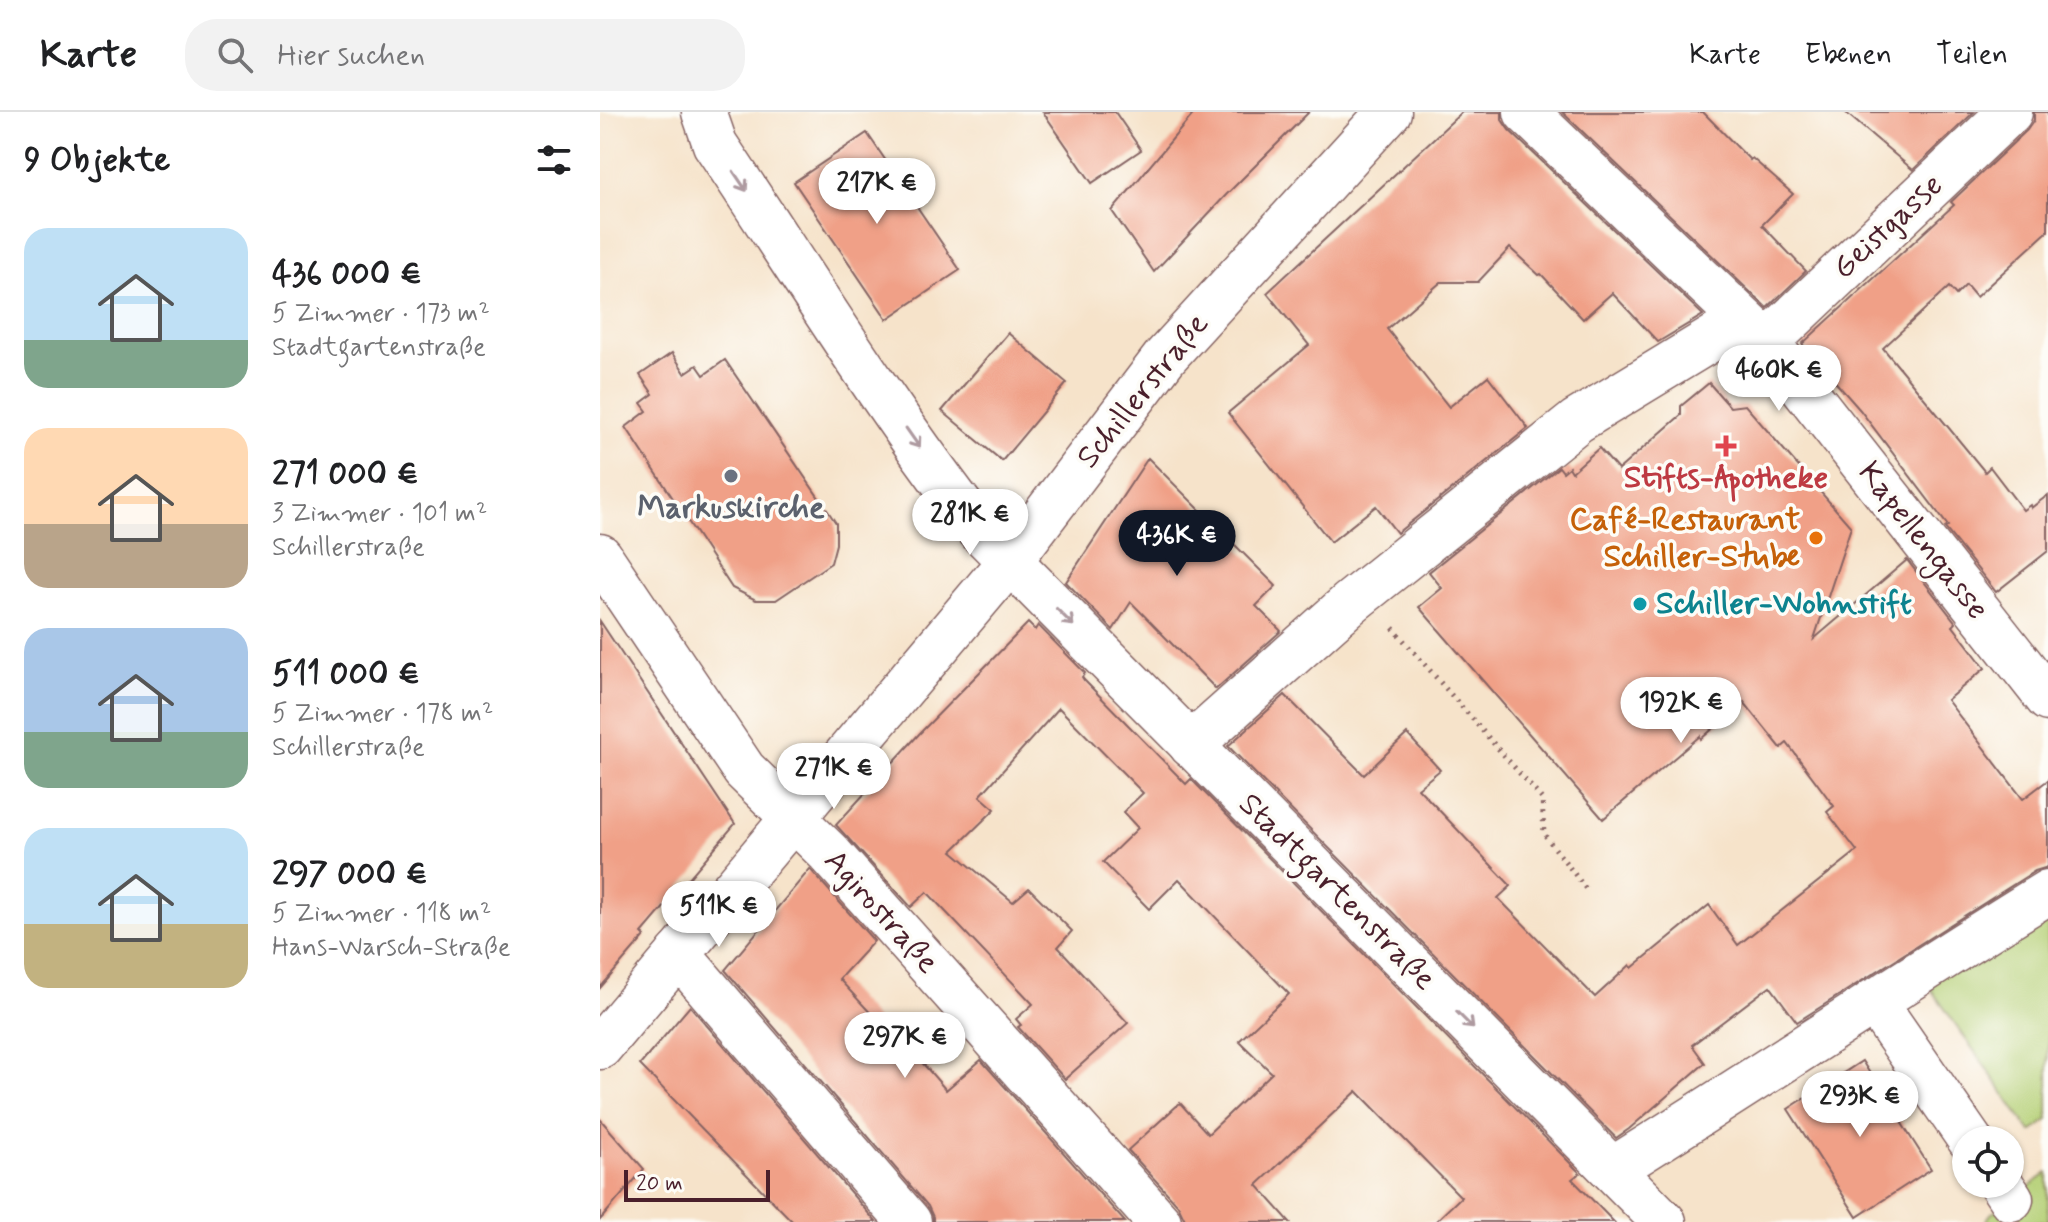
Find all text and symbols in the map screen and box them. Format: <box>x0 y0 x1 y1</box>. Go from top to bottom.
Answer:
search box <box>185 19 745 91</box>
text: Karte <box>40 31 137 80</box>
icon: search <box>213 33 257 77</box>
text: Hier suchen <box>277 36 425 75</box>
text: Karte <box>1689 37 1761 74</box>
text: Ebenen <box>1805 37 1892 74</box>
text: Teilen <box>1936 37 2008 74</box>
text: 9 Objekte <box>24 138 170 183</box>
icon: filters <box>532 138 576 182</box>
pin: 217K € <box>812 158 942 226</box>
street label: Geistgasse <box>1824 165 1952 289</box>
text: 217K € <box>837 167 917 201</box>
one-way arrow <box>732 169 748 191</box>
text: 436 000 € <box>272 252 422 297</box>
icon: home <box>88 260 184 356</box>
text: 5 Zimmer · 173 m² <box>272 297 490 331</box>
street label: Schillerstraße <box>1067 305 1219 477</box>
text: Stadtgartenstraße <box>272 331 486 365</box>
pin: 460K € <box>1714 345 1844 413</box>
text: 460K € <box>1735 354 1823 388</box>
one-way arrow <box>905 426 921 448</box>
marker: Stifts-Apotheke <box>1717 437 1735 455</box>
text: 271 000 € <box>272 452 419 497</box>
street label: Kapellengasse <box>1846 453 1998 630</box>
place label: Stifts-Apotheke <box>1624 457 1828 502</box>
icon: home <box>88 460 184 556</box>
marker: Markuskirche <box>722 467 740 485</box>
place label: Markuskirche <box>637 487 825 529</box>
pin: 281K € <box>905 489 1035 557</box>
text: 3 Zimmer · 101 m² <box>272 497 487 531</box>
text: 281K € <box>930 498 1010 532</box>
place label: Café-Restaurant Schiller-Stube <box>1569 499 1800 578</box>
pin: 436K € <box>1112 510 1242 578</box>
text: 436K € <box>1137 519 1217 553</box>
marker: Café-Restaurant Schiller-Stube <box>1807 529 1825 547</box>
text: Schillerstraße <box>272 531 425 565</box>
place label: Schiller-Wohnstift <box>1656 583 1912 625</box>
marker: Schiller-Wohnstift <box>1631 595 1649 613</box>
one-way arrow <box>1055 607 1074 627</box>
text: 511 000 € <box>272 652 420 697</box>
icon: home <box>88 660 184 756</box>
pin: 192K € <box>1616 677 1746 745</box>
text: 192K € <box>1638 686 1724 720</box>
text: 5 Zimmer · 178 m² <box>272 697 493 731</box>
text: Schillerstraße <box>272 731 425 765</box>
pin: 271K € <box>769 743 899 811</box>
text: 271K € <box>795 752 873 786</box>
street label: Stadtgartenstraße <box>1227 784 1445 1002</box>
street label: Agirostraße <box>814 841 948 983</box>
text: 297 000 € <box>272 852 427 897</box>
icon: home <box>88 860 184 956</box>
pin: 511K € <box>654 881 784 949</box>
text: 511K € <box>679 890 759 924</box>
text: 5 Zimmer · 118 m² <box>272 897 491 931</box>
text: Hans-Warsch-Straße <box>272 931 511 965</box>
one-way arrow <box>1455 1010 1474 1029</box>
pin: 297K € <box>840 1012 970 1080</box>
text: 297K € <box>862 1021 948 1055</box>
pin: 293K € <box>1795 1071 1925 1139</box>
text: 293K € <box>1819 1080 1901 1114</box>
map controls <box>1952 1126 2024 1198</box>
button: locate <box>1952 1126 2024 1198</box>
scale bar <box>624 1166 770 1202</box>
text: 20 m <box>636 1170 683 1198</box>

